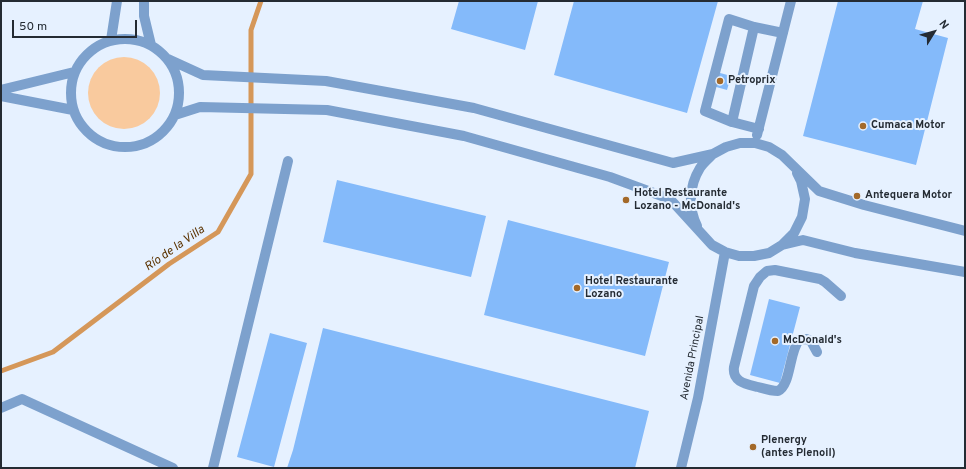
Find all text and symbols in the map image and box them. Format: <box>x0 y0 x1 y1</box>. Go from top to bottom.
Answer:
scale bar <box>14 12 139 38</box>
north arrow <box>914 12 954 52</box>
text: N <box>936 17 952 32</box>
text: 50 m <box>19 19 47 35</box>
place label: Petroprix <box>728 74 776 88</box>
marker: Petroprix <box>715 76 725 86</box>
place label: Cumaca Motor <box>871 119 945 133</box>
marker: Cumaca Motor <box>858 121 868 131</box>
place label: Hotel Restaurante Lozano - McDonald's <box>634 187 740 213</box>
place label: Antequera Motor <box>865 189 952 203</box>
marker: Antequera Motor <box>852 191 862 201</box>
marker: Hotel Restaurante Lozano - McDonald's <box>621 195 631 205</box>
water label: Río de la Villa <box>142 223 208 275</box>
place label: Hotel Restaurante Lozano <box>585 275 678 301</box>
marker: Hotel Restaurante Lozano <box>572 283 582 293</box>
street label: Avenida Principal <box>678 315 708 401</box>
place label: McDonald's <box>783 334 842 348</box>
marker: McDonald's <box>770 336 780 346</box>
place label: Plenergy (antes Plenoil) <box>761 434 836 460</box>
marker: Plenergy (antes Plenoil) <box>748 442 758 452</box>

